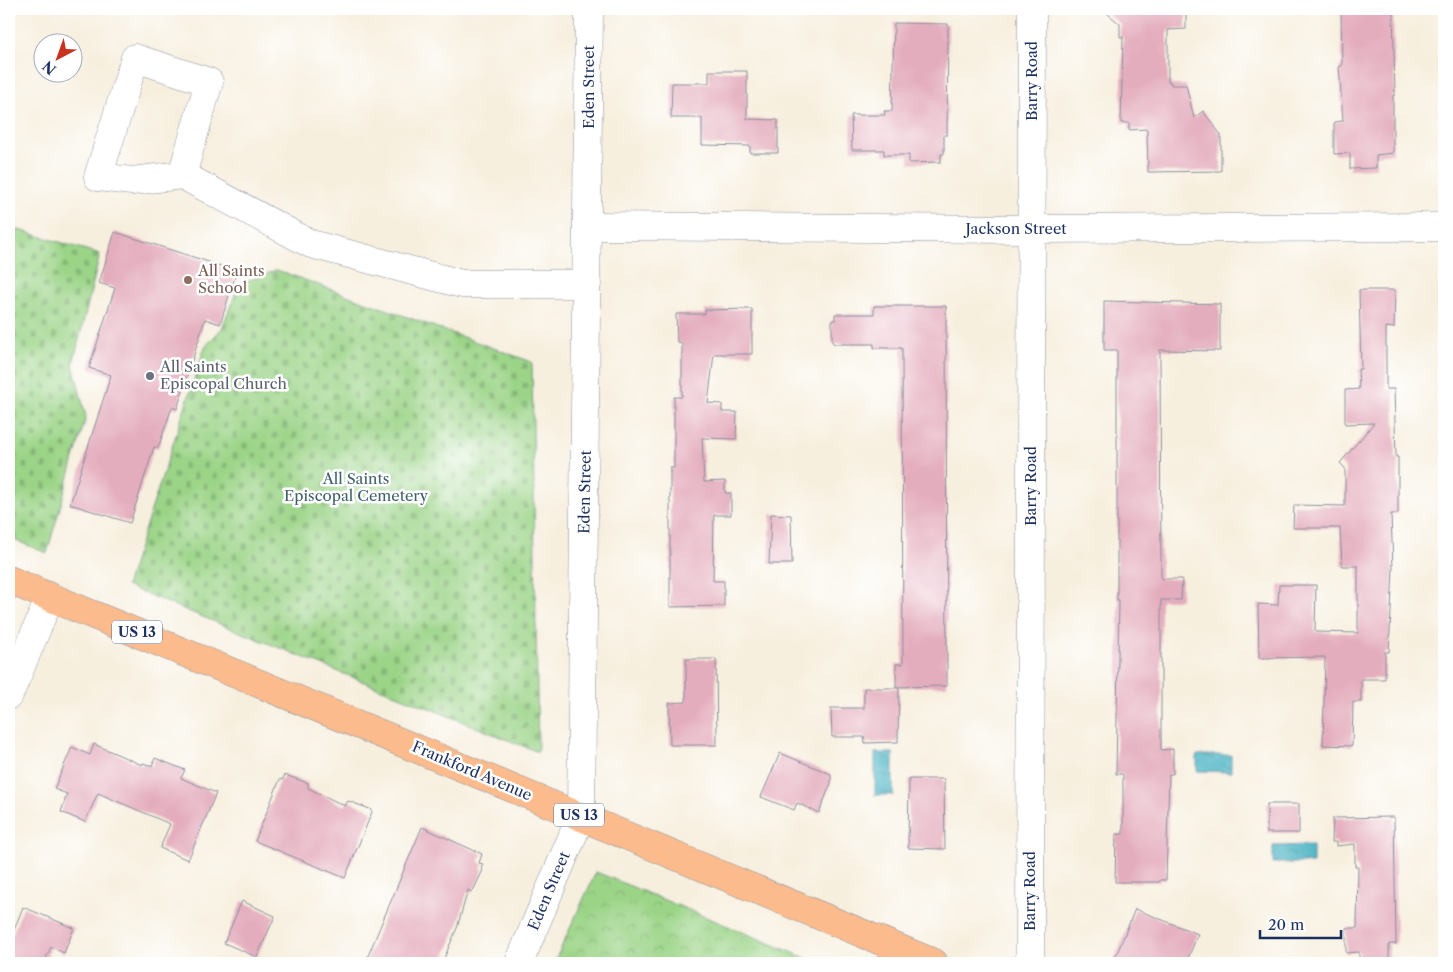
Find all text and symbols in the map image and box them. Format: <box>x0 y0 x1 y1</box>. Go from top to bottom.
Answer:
north arrow <box>32 32 82 82</box>
street label: Barry Road <box>1022 41 1041 121</box>
street label: Eden Street <box>579 44 598 129</box>
text: N <box>39 57 60 79</box>
street label: Jackson Street <box>963 219 1067 238</box>
place label: All Saints School <box>197 261 265 297</box>
marker: All Saints School <box>182 274 194 286</box>
place label: All Saints Episcopal Church <box>159 357 288 393</box>
marker: All Saints Episcopal Church <box>144 370 156 382</box>
street label: Barry Road <box>1021 446 1040 526</box>
street label: Eden Street <box>574 449 595 534</box>
park label: All Saints Episcopal Cemetery <box>284 469 429 505</box>
road number: US 13 <box>112 620 162 644</box>
street label: Frankford Avenue <box>409 737 535 804</box>
road number: US 13 <box>554 804 604 826</box>
street label: Eden Street <box>523 848 574 933</box>
street label: Barry Road <box>1020 851 1039 931</box>
scale bar <box>1260 907 1342 939</box>
text: 20 m <box>1268 915 1304 934</box>

